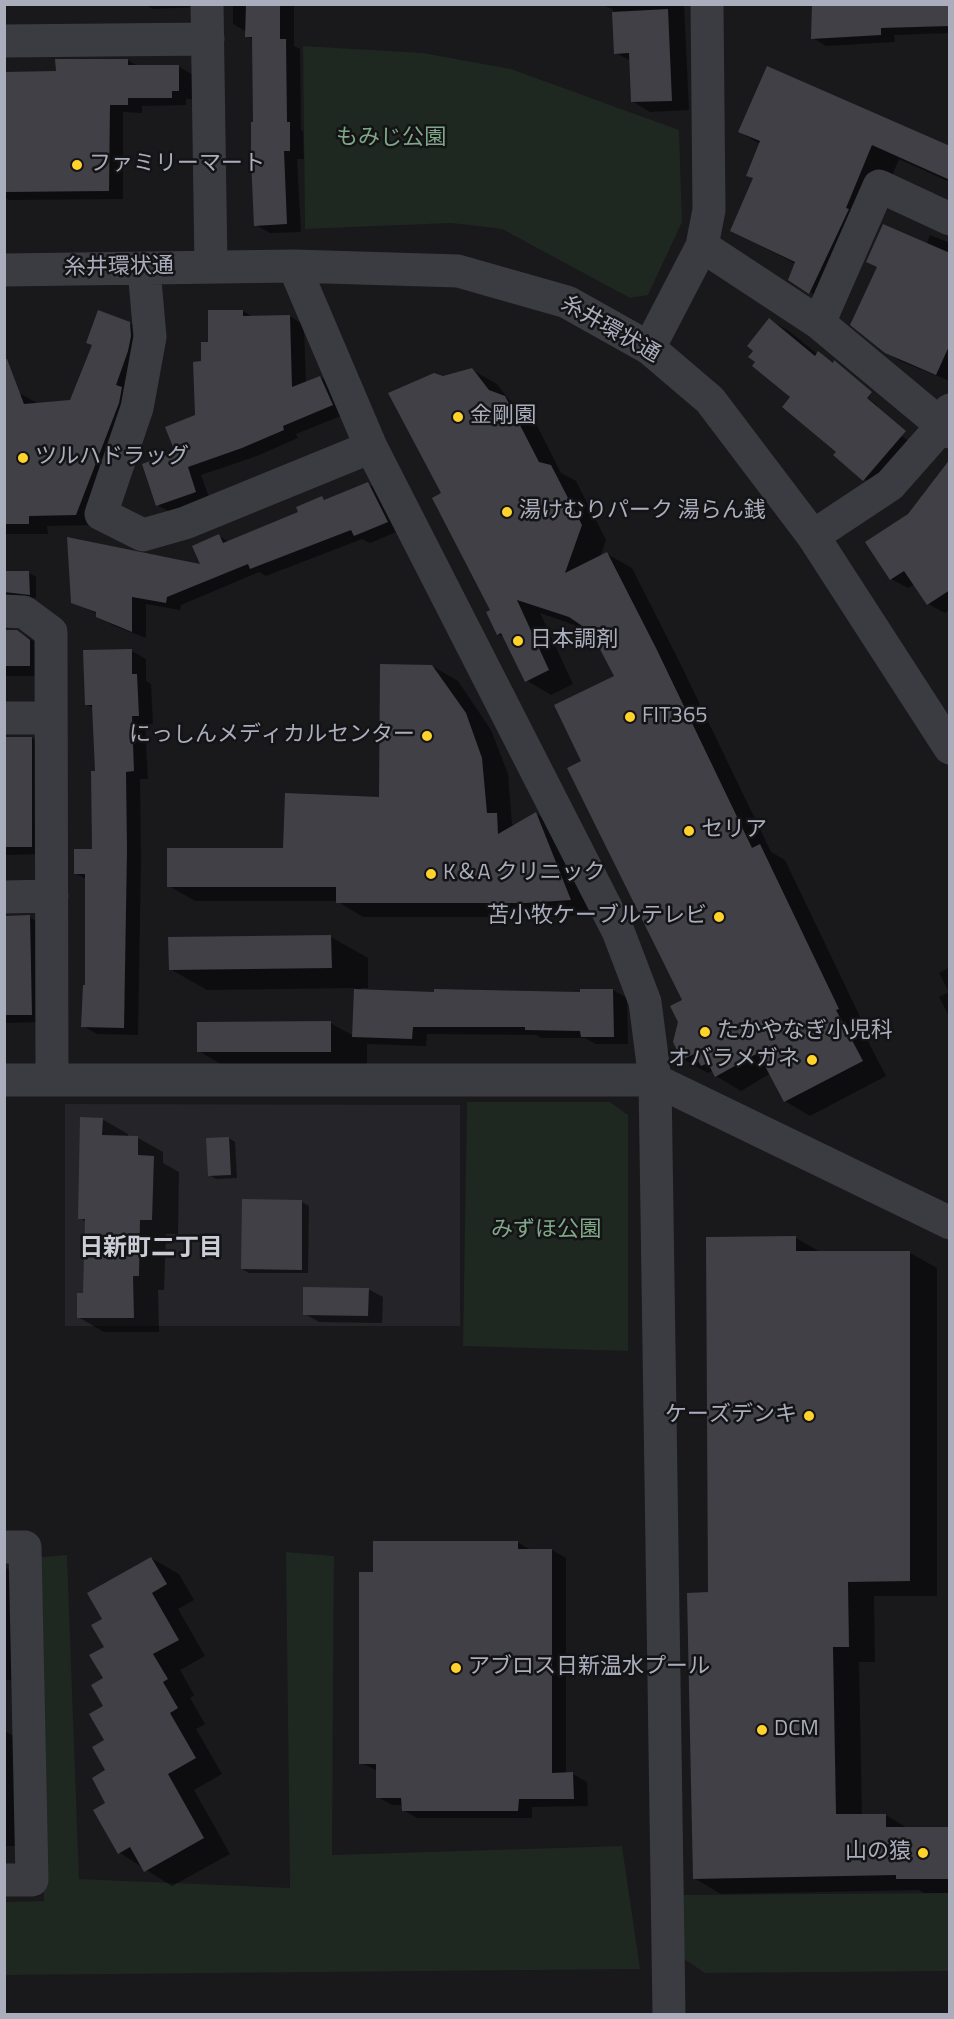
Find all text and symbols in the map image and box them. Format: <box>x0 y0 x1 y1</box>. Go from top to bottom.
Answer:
park label: もみじ公園 <box>336 126 446 152</box>
place label: ファミリーマート <box>89 152 265 178</box>
marker: ファミリーマート <box>70 158 84 172</box>
street label: 糸井環状通 <box>64 254 174 282</box>
street label: 糸井環状通 <box>556 291 664 369</box>
place label: 金剛園 <box>470 404 536 430</box>
marker: 金剛園 <box>451 410 465 424</box>
place label: ツルハドラッグ <box>35 445 189 471</box>
marker: ツルハドラッグ <box>16 451 30 465</box>
place label: 湯けむりパーク 湯らん銭 <box>519 499 766 525</box>
marker: 湯けむりパーク 湯らん銭 <box>500 505 514 519</box>
place label: 日本調剤 <box>530 628 618 654</box>
marker: 日本調剤 <box>511 634 525 648</box>
place label: FIT365 <box>642 704 708 730</box>
marker: FIT365 <box>623 710 637 724</box>
place label: にっしんメディカルセンター <box>129 723 415 749</box>
marker: にっしんメディカルセンター <box>420 729 434 743</box>
place label: セリア <box>701 818 767 844</box>
marker: セリア <box>682 824 696 838</box>
place label: K＆A クリニック <box>443 861 605 887</box>
marker: K＆A クリニック <box>424 867 438 881</box>
place label: 苫小牧ケーブルテレビ <box>487 904 707 930</box>
marker: 苫小牧ケーブルテレビ <box>712 910 726 924</box>
place label: たかやなぎ小児科 <box>717 1019 893 1045</box>
marker: たかやなぎ小児科 <box>698 1025 712 1039</box>
place label: オバラメガネ <box>668 1047 800 1073</box>
marker: オバラメガネ <box>805 1053 819 1067</box>
park label: みずほ公園 <box>491 1218 601 1244</box>
district label: 日新町二丁目 <box>79 1235 223 1263</box>
place label: ケーズデンキ <box>665 1403 797 1429</box>
marker: ケーズデンキ <box>802 1409 816 1423</box>
place label: アブロス日新温水プール <box>468 1655 710 1681</box>
marker: アブロス日新温水プール <box>449 1661 463 1675</box>
place label: DCM <box>774 1717 819 1743</box>
marker: DCM <box>755 1723 769 1737</box>
place label: 山の猿 <box>845 1840 911 1866</box>
marker: 山の猿 <box>916 1846 930 1860</box>

